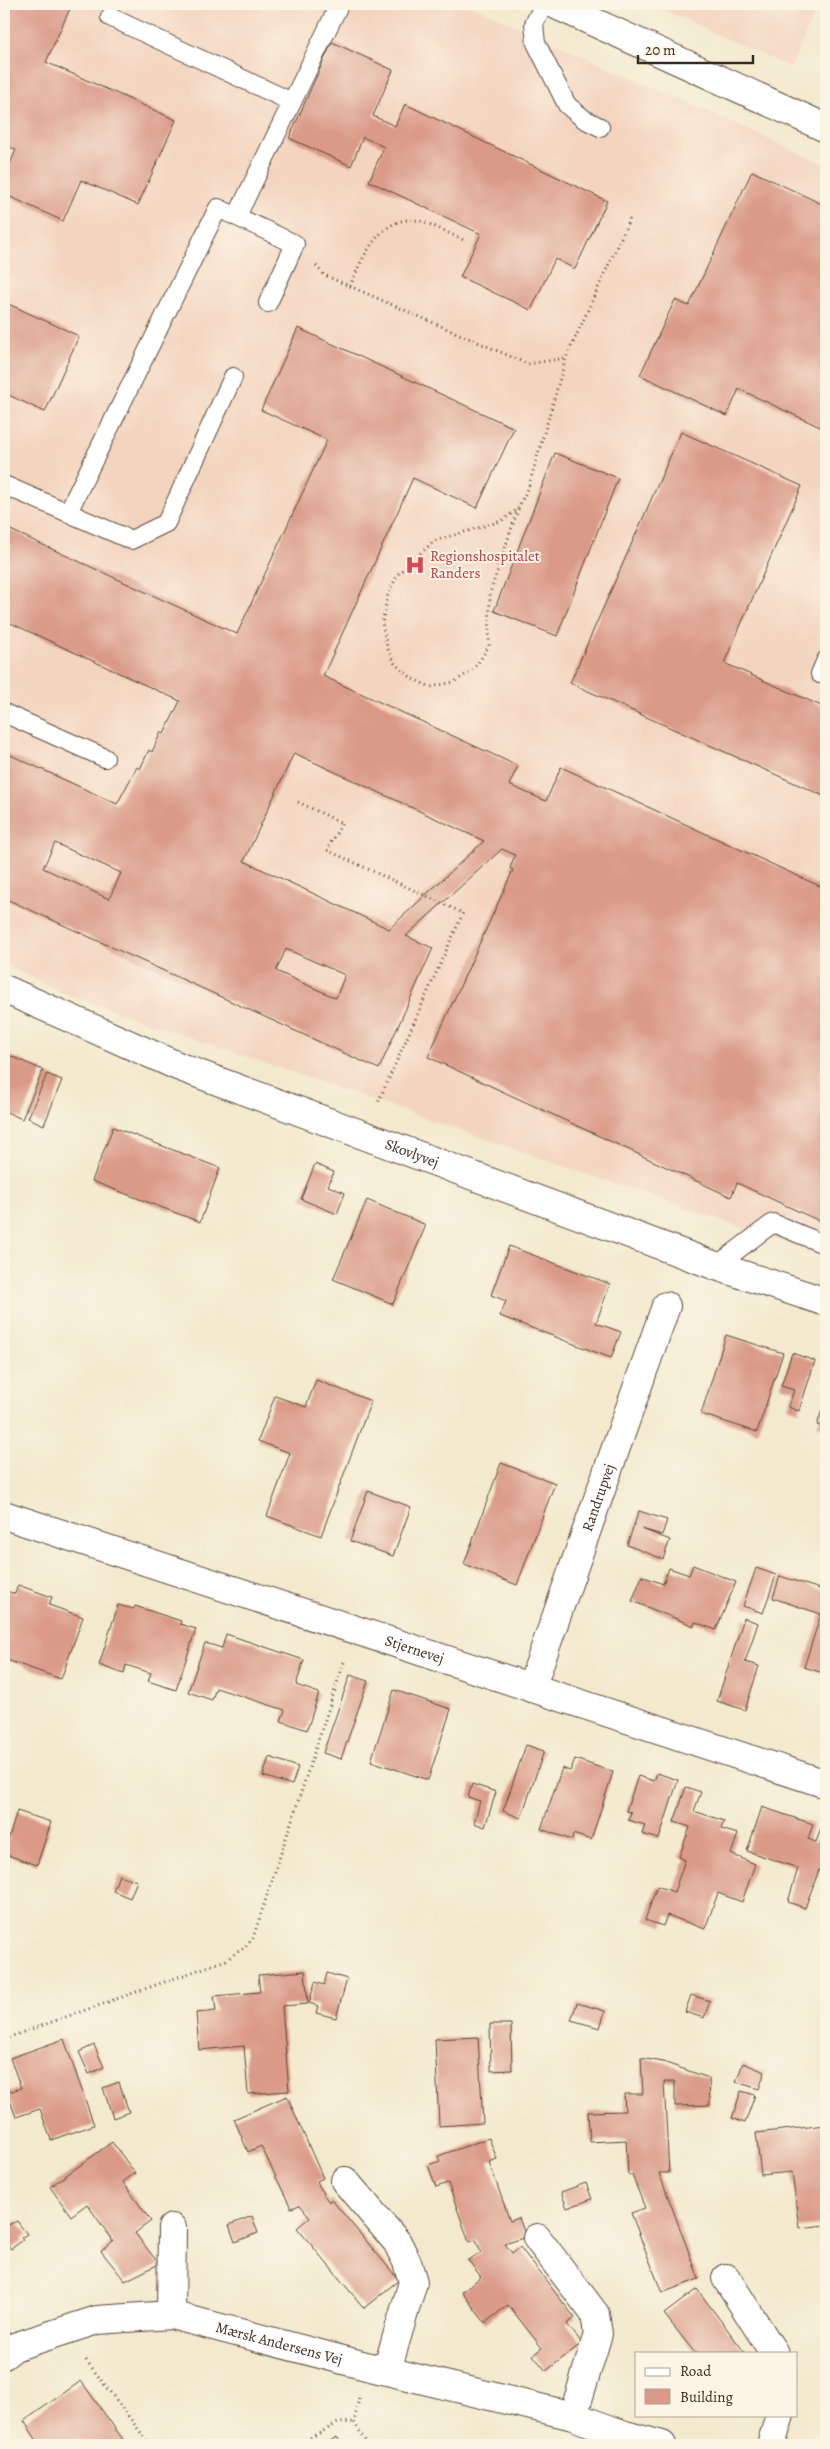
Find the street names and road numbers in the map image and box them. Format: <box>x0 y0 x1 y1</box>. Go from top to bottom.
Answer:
street label: Skovlyvej <box>382 1134 442 1172</box>
street label: Randrupvej <box>577 1461 620 1534</box>
street label: Stjernevej <box>382 1630 447 1668</box>
street label: Mærsk Andersens Vej <box>214 2317 345 2369</box>

